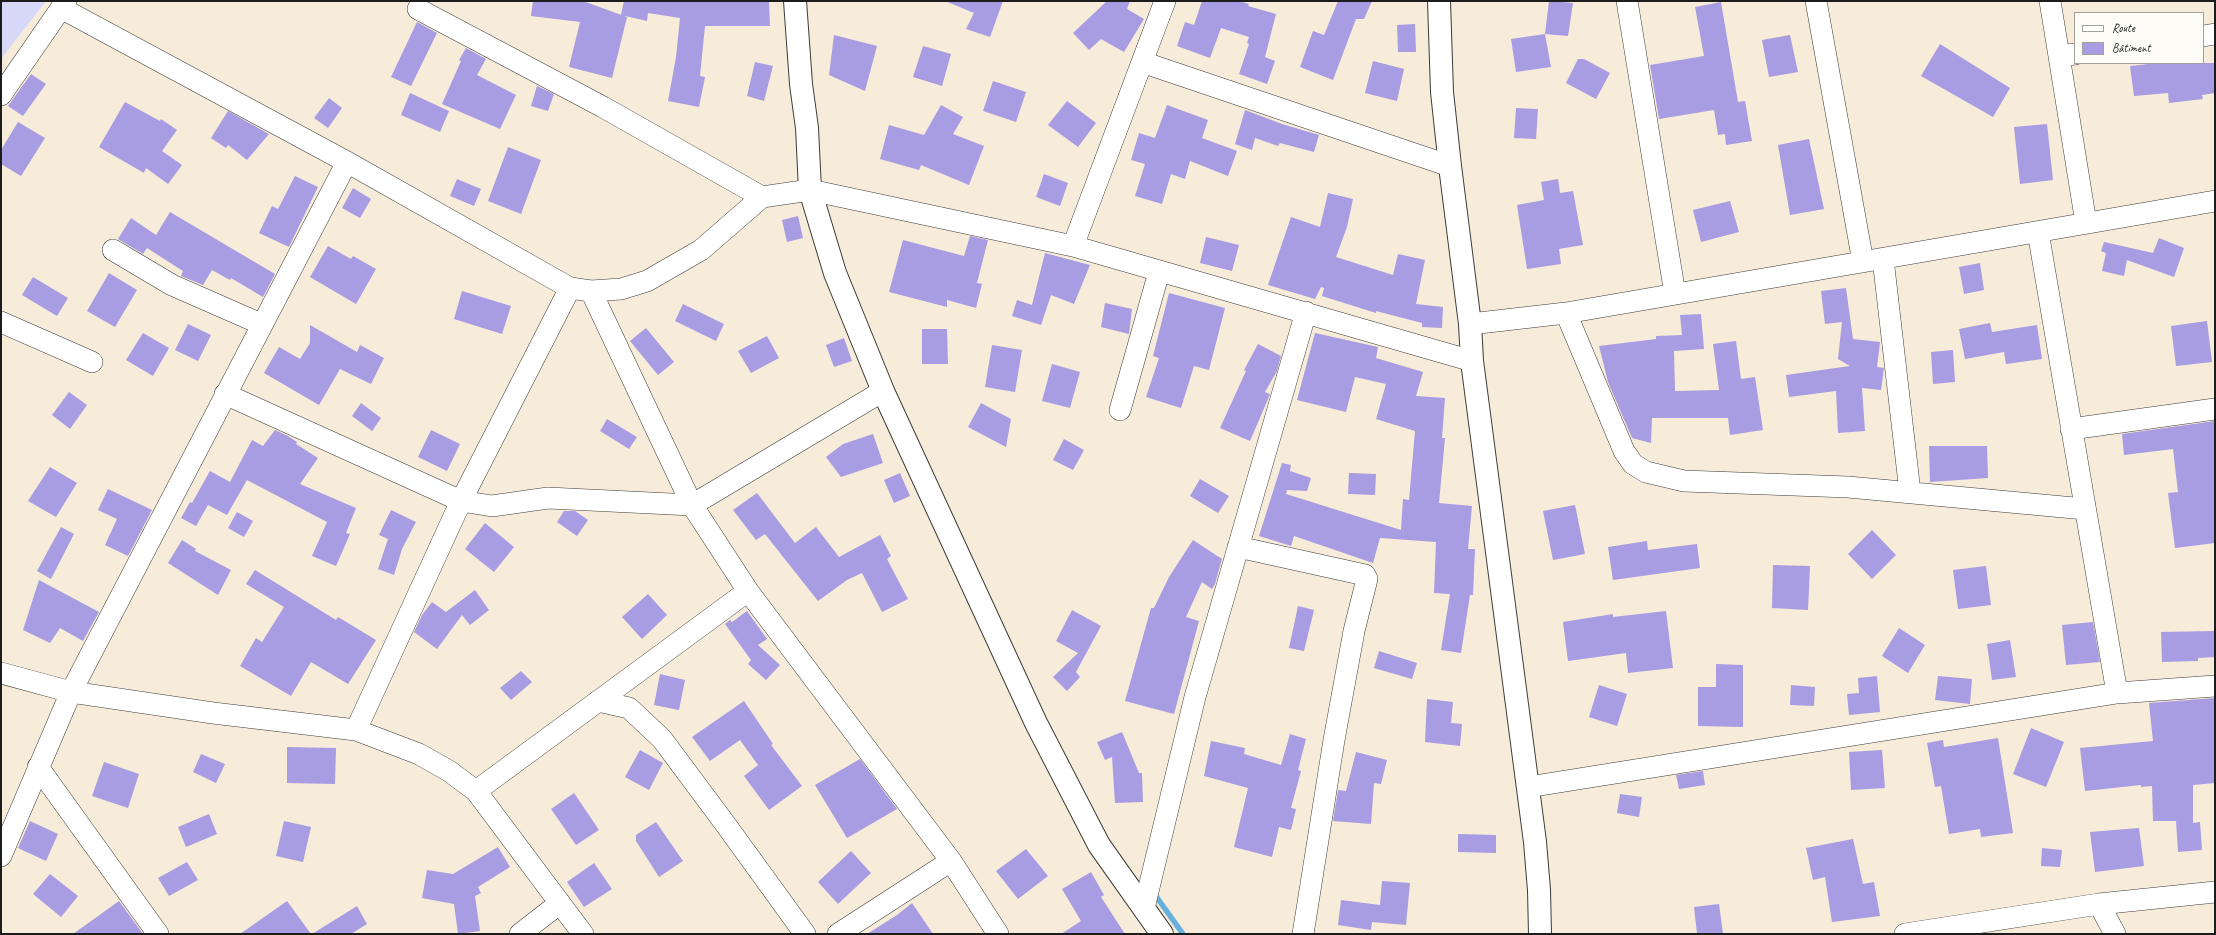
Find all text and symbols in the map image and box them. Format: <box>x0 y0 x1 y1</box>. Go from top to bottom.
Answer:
legend <box>2074 12 2204 64</box>
text: Route <box>2112 20 2135 36</box>
text: Bâtiment <box>2112 40 2150 56</box>

